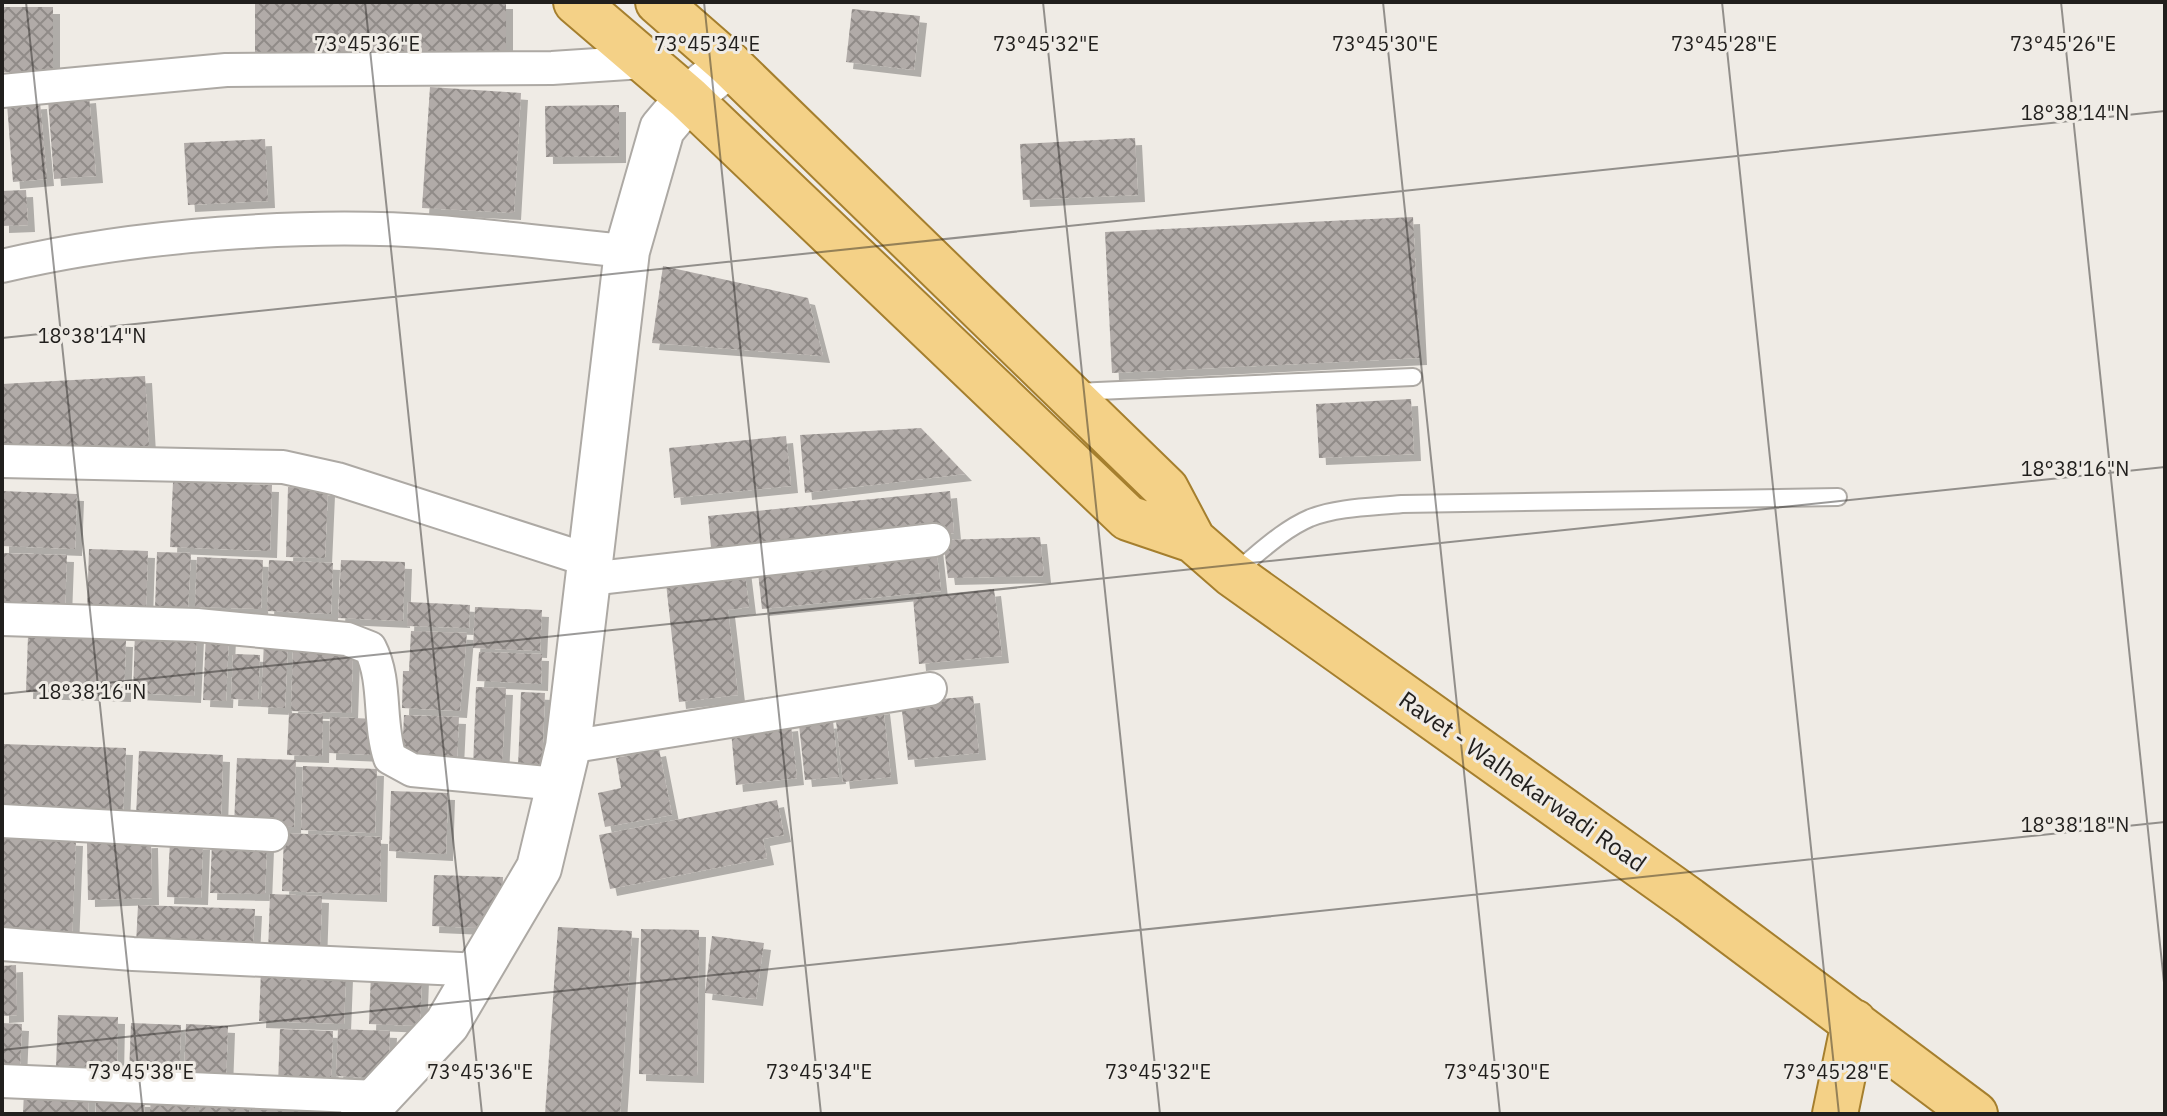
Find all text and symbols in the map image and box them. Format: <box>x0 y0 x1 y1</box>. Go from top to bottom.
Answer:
text: 73°45'36"E <box>314 30 420 57</box>
text: 73°45'34"E <box>654 30 760 57</box>
text: 73°45'32"E <box>993 30 1099 57</box>
text: 73°45'30"E <box>1332 30 1438 57</box>
text: 73°45'28"E <box>1671 30 1777 57</box>
text: 73°45'26"E <box>2010 30 2116 57</box>
text: 18°38'14"N <box>2021 99 2129 126</box>
text: 18°38'14"N <box>38 322 146 349</box>
text: 18°38'16"N <box>2021 455 2129 482</box>
text: 18°38'16"N <box>38 678 146 705</box>
street label: Ravet - Walhekarwadi Road <box>1393 683 1653 879</box>
text: 18°38'18"N <box>2021 811 2129 838</box>
text: 73°45'38"E <box>88 1058 194 1085</box>
text: 73°45'36"E <box>427 1058 533 1085</box>
text: 73°45'34"E <box>766 1058 872 1085</box>
text: 73°45'32"E <box>1105 1058 1211 1085</box>
text: 73°45'30"E <box>1444 1058 1550 1085</box>
text: 73°45'28"E <box>1783 1058 1889 1085</box>

